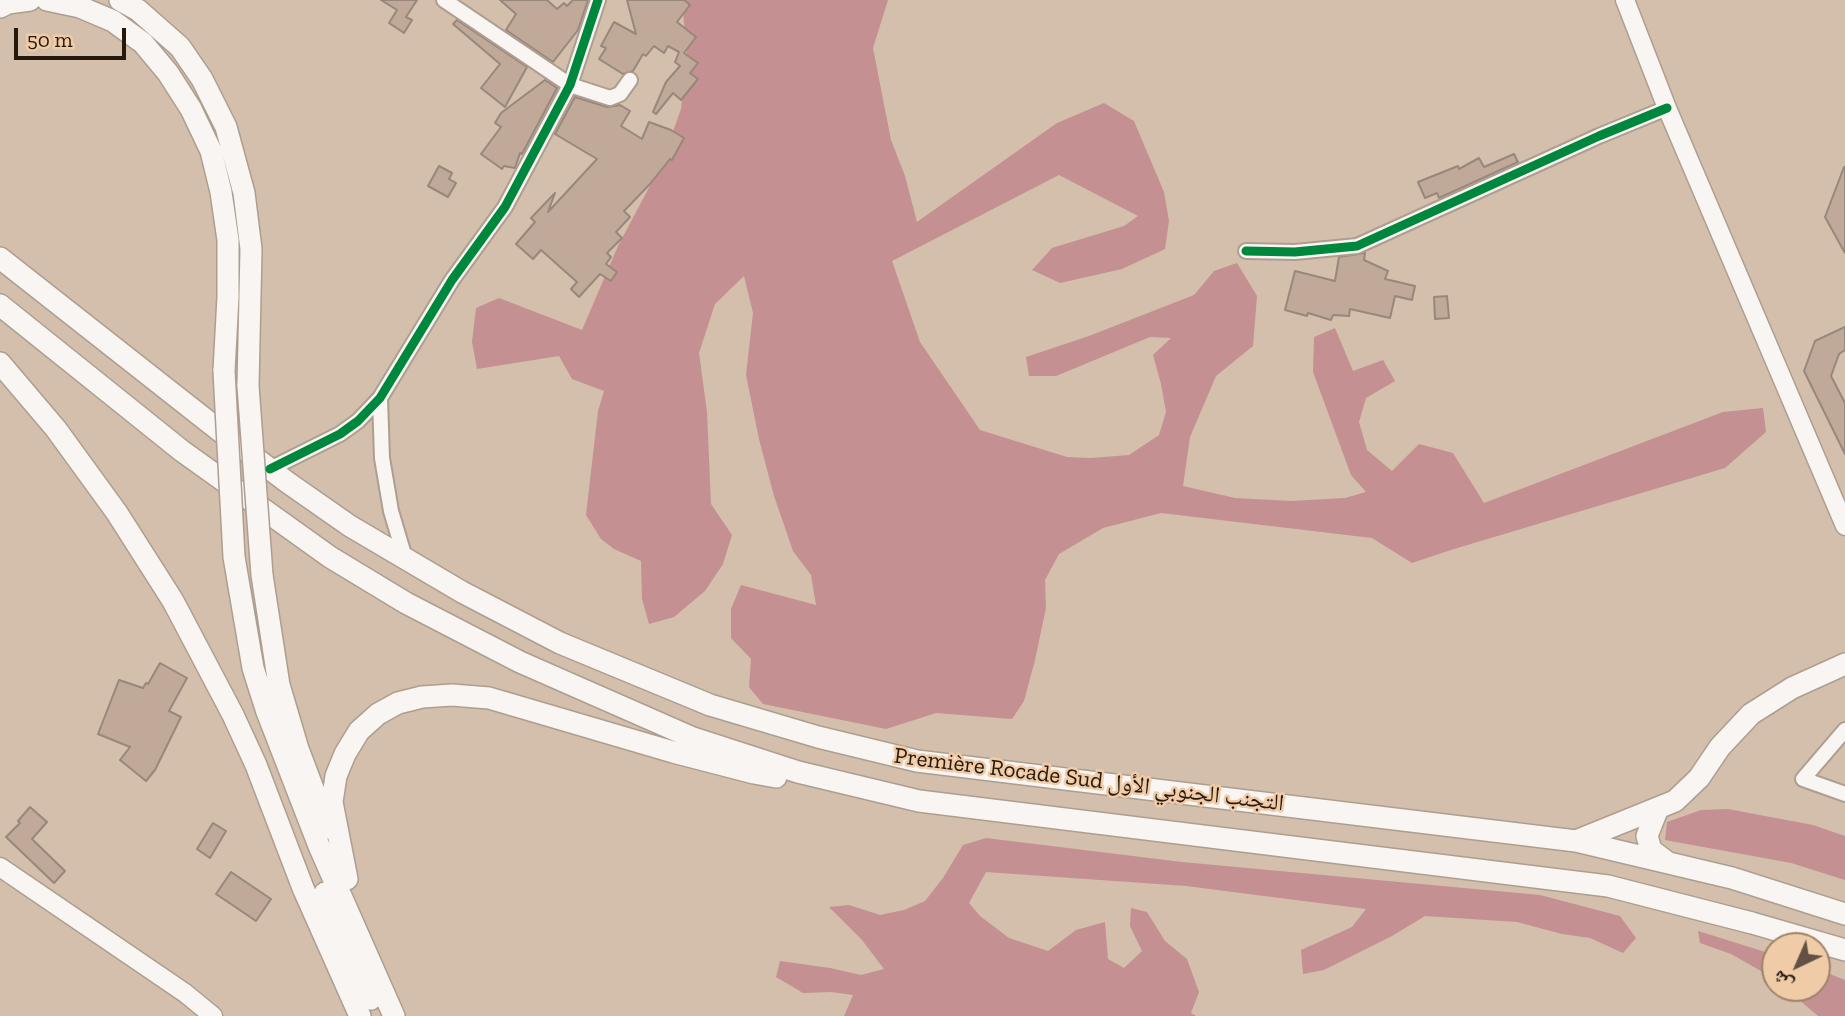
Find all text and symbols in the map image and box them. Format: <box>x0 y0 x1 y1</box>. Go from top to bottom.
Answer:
scale bar <box>18 14 130 58</box>
text: 50 m <box>27 27 73 52</box>
street label: Première Rocade Sud التجنب الجنوبي الأول <box>892 742 1286 818</box>
north arrow <box>1761 932 1831 1002</box>
text: ش <box>1767 966 1798 996</box>

